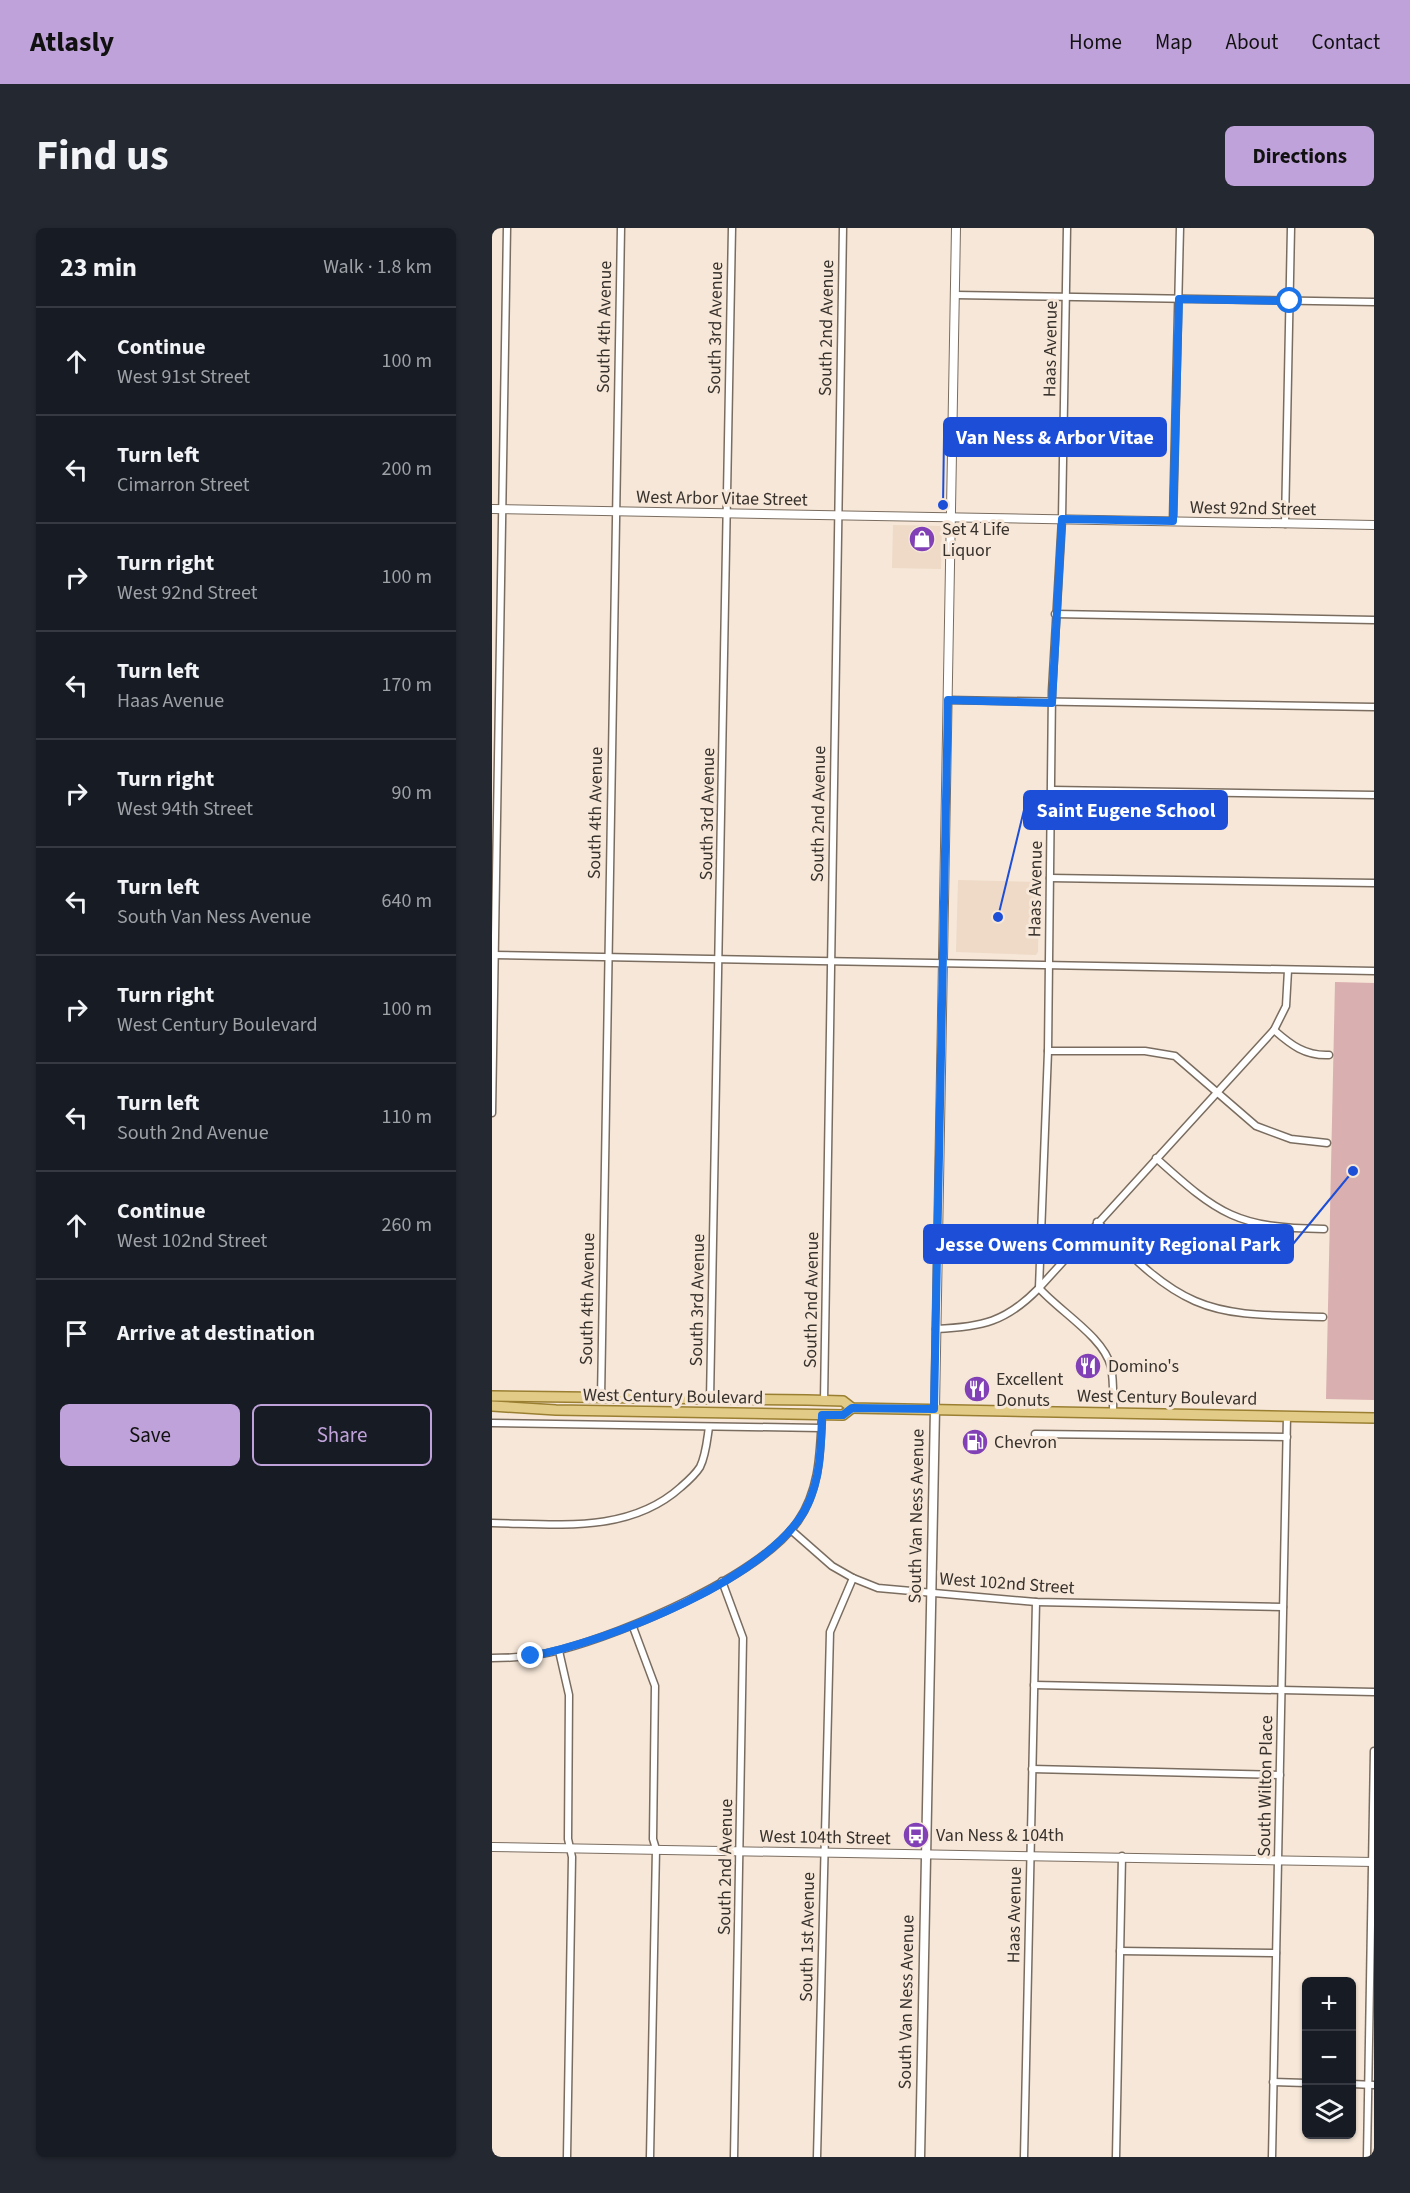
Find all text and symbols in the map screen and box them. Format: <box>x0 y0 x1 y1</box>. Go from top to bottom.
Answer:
text: Atlasly <box>30 22 114 62</box>
text: Home <box>1069 27 1122 57</box>
text: Map <box>1155 27 1193 57</box>
text: About <box>1226 27 1278 57</box>
text: Contact <box>1311 27 1380 57</box>
text: Find us <box>36 126 169 186</box>
button: Directions <box>1225 126 1374 186</box>
text: 23 min <box>60 249 137 286</box>
text: Walk · 1.8 km <box>323 253 432 281</box>
street label: South 2nd Avenue <box>813 259 840 396</box>
street label: South 4th Avenue <box>591 260 618 393</box>
street label: South 3rd Avenue <box>702 261 729 395</box>
route start <box>1276 287 1302 313</box>
street label: Haas Avenue <box>1037 300 1064 397</box>
text: Continue <box>117 331 206 363</box>
icon: ahead <box>60 345 93 378</box>
text: 100 m <box>382 347 432 375</box>
text: West 91st Street <box>117 363 250 391</box>
callout: Van Ness & Arbor Vitae <box>944 418 1166 456</box>
text: Van Ness & Arbor Vitae <box>955 424 1154 452</box>
text: Turn left <box>117 439 199 471</box>
icon: left <box>60 453 93 486</box>
text: 200 m <box>382 455 432 483</box>
text: Cimarron Street <box>117 471 250 499</box>
street label: West Arbor Vitae Street <box>636 485 808 512</box>
street label: West 92nd Street <box>1190 495 1316 522</box>
place label: Set 4 Life Liquor <box>942 517 1010 563</box>
shop icon: Set 4 Life Liquor <box>907 524 937 554</box>
text: Turn right <box>117 547 214 579</box>
icon: right <box>60 561 93 594</box>
text: 100 m <box>382 563 432 591</box>
text: West 92nd Street <box>117 579 257 607</box>
text: Turn left <box>117 655 199 687</box>
icon: left <box>60 669 93 702</box>
text: 170 m <box>382 671 432 699</box>
text: Haas Avenue <box>117 687 224 715</box>
street label: South 2nd Avenue <box>805 745 832 882</box>
street label: South 4th Avenue <box>582 746 609 879</box>
street label: South 3rd Avenue <box>694 747 721 881</box>
text: Turn right <box>117 763 214 795</box>
icon: right <box>60 777 93 810</box>
text: 90 m <box>392 779 432 807</box>
callout: Saint Eugene School <box>1024 791 1227 829</box>
text: West 94th Street <box>117 795 253 823</box>
text: Saint Eugene School <box>1037 797 1216 825</box>
street label: Haas Avenue <box>1022 840 1049 937</box>
text: Turn left <box>117 871 199 903</box>
icon: left <box>60 885 93 918</box>
text: 640 m <box>382 887 432 915</box>
text: South Van Ness Avenue <box>117 903 311 931</box>
text: Turn right <box>117 979 214 1011</box>
icon: right <box>60 993 93 1026</box>
text: 100 m <box>382 995 432 1023</box>
text: West Century Boulevard <box>117 1011 318 1039</box>
text: Turn left <box>117 1087 199 1119</box>
icon: left <box>60 1101 93 1134</box>
text: 110 m <box>382 1103 432 1131</box>
text: South 2nd Avenue <box>117 1119 269 1147</box>
text: Continue <box>117 1195 206 1227</box>
icon: ahead <box>60 1209 93 1242</box>
text: 260 m <box>382 1211 432 1239</box>
callout: Jesse Owens Community Regional Park <box>924 1225 1293 1263</box>
text: West 102nd Street <box>117 1227 267 1255</box>
street label: South 2nd Avenue <box>798 1231 825 1368</box>
text: Jesse Owens Community Regional Park <box>935 1231 1281 1259</box>
street label: South 4th Avenue <box>574 1232 601 1365</box>
street label: South 3rd Avenue <box>684 1233 711 1367</box>
icon: arrive <box>60 1317 93 1350</box>
text: Arrive at destination <box>117 1317 315 1349</box>
restaurant icon: Domino's <box>1073 1351 1103 1381</box>
place label: Domino's <box>1108 1354 1179 1379</box>
place label: Excellent Donuts <box>996 1367 1063 1413</box>
restaurant icon: Excellent Donuts <box>962 1374 992 1404</box>
street label: West Century Boulevard <box>583 1382 763 1411</box>
street label: West Century Boulevard <box>1077 1383 1257 1412</box>
button: Save <box>60 1404 240 1466</box>
button: Share <box>252 1404 432 1466</box>
fuel station icon: Chevron <box>960 1427 990 1457</box>
street label: South Van Ness Avenue <box>902 1428 931 1604</box>
place label: Chevron <box>994 1430 1057 1455</box>
street label: West 102nd Street <box>939 1566 1075 1601</box>
route end <box>517 1642 543 1668</box>
street label: South Wilton Place <box>1252 1715 1279 1857</box>
street label: South 2nd Avenue <box>712 1798 739 1935</box>
bus stop icon: Van Ness & 104th <box>901 1820 931 1850</box>
place label: Van Ness & 104th <box>936 1823 1064 1848</box>
street label: West 104th Street <box>759 1824 891 1851</box>
street label: Haas Avenue <box>1001 1866 1028 1963</box>
street label: South 1st Avenue <box>794 1872 821 2002</box>
street label: South Van Ness Avenue <box>892 1914 921 2090</box>
map controls <box>1302 1977 1356 2139</box>
button: + <box>1302 1977 1356 2031</box>
button: − <box>1302 2031 1356 2085</box>
button: layers <box>1302 2085 1356 2139</box>

